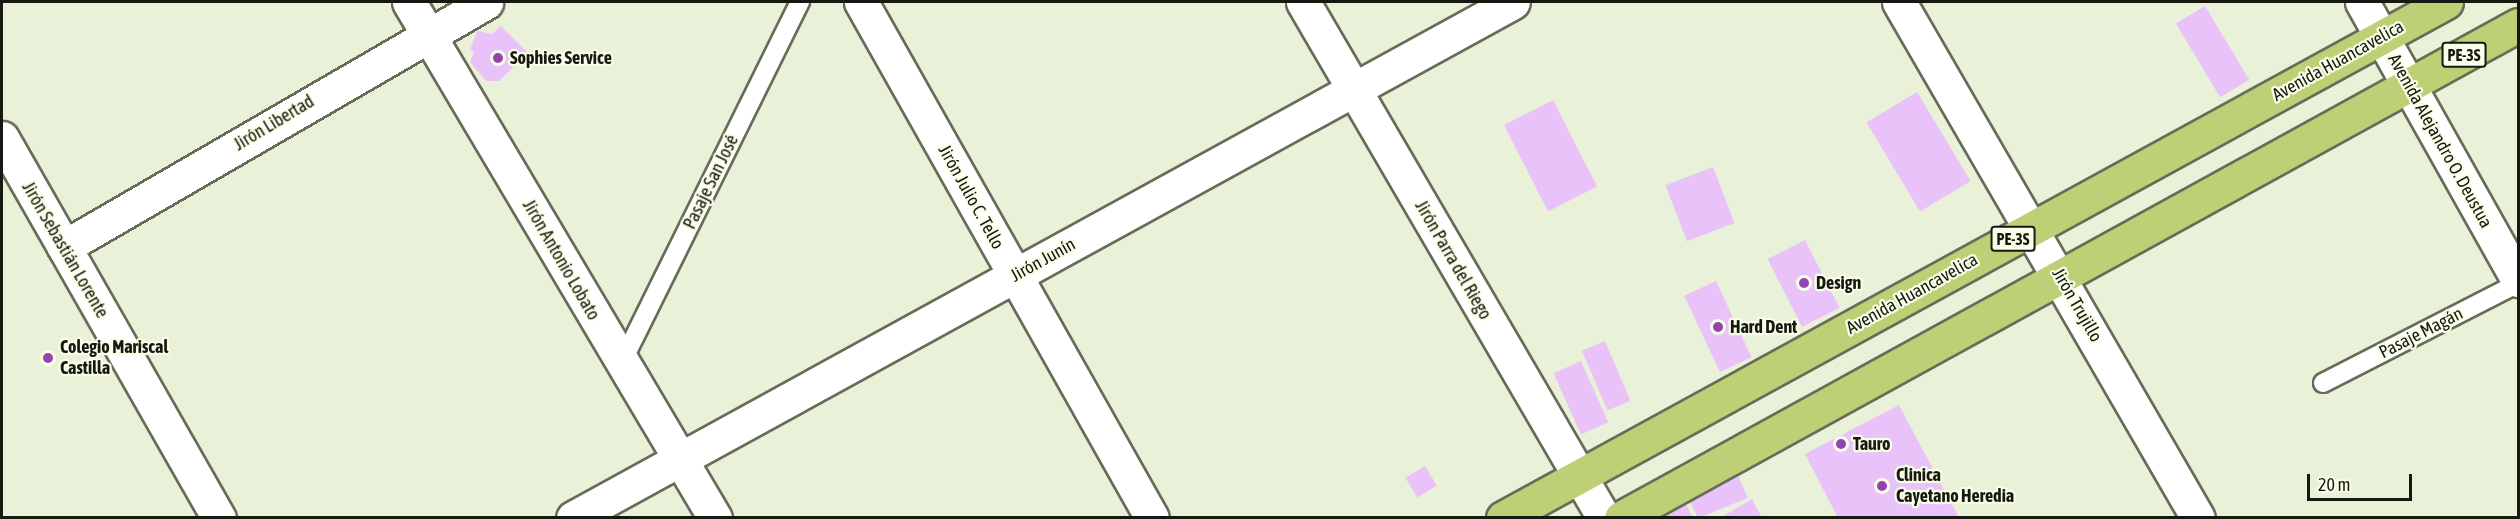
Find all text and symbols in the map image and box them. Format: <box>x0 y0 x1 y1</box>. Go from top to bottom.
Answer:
street label: Avenida Huancavelica <box>2268 16 2408 106</box>
road number: PE-3S <box>2442 42 2486 68</box>
place label: Sophies Service <box>510 47 612 69</box>
street label: Avenida Alejandro O. Deustua <box>2383 50 2497 232</box>
marker: Sophies Service <box>491 51 505 65</box>
street label: Jirón Libertad <box>230 91 318 155</box>
street label: Pasaje San José <box>679 131 743 233</box>
street label: Jirón Julio C. Tello <box>933 141 1009 253</box>
street label: Jirón Sebastián Lorente <box>17 178 113 322</box>
street label: Jirón Antonio Lobato <box>518 196 604 324</box>
street label: Jirón Parra del Riego <box>1410 197 1496 323</box>
road number: PE-3S <box>1990 226 2036 252</box>
street label: Jirón Junín <box>1007 233 1079 287</box>
street label: Avenida Huancavelica <box>1842 249 1982 339</box>
street label: Jirón Trujillo <box>2047 264 2107 346</box>
place label: Design <box>1816 272 1861 294</box>
marker: Design <box>1797 276 1811 290</box>
street label: Pasaje Magán <box>2375 303 2467 363</box>
place label: Hard Dent <box>1730 316 1797 338</box>
marker: Hard Dent <box>1711 320 1725 334</box>
place label: Colegio Mariscal Castilla <box>60 337 168 380</box>
marker: Colegio Mariscal Castilla <box>41 351 55 365</box>
place label: Tauro <box>1853 433 1890 455</box>
marker: Tauro <box>1834 437 1848 451</box>
scale bar <box>2310 462 2415 500</box>
place label: Clinica Cayetano Heredia <box>1896 465 2014 508</box>
text: 20 m <box>2318 474 2350 495</box>
marker: Clinica Cayetano Heredia <box>1873 477 1891 495</box>

